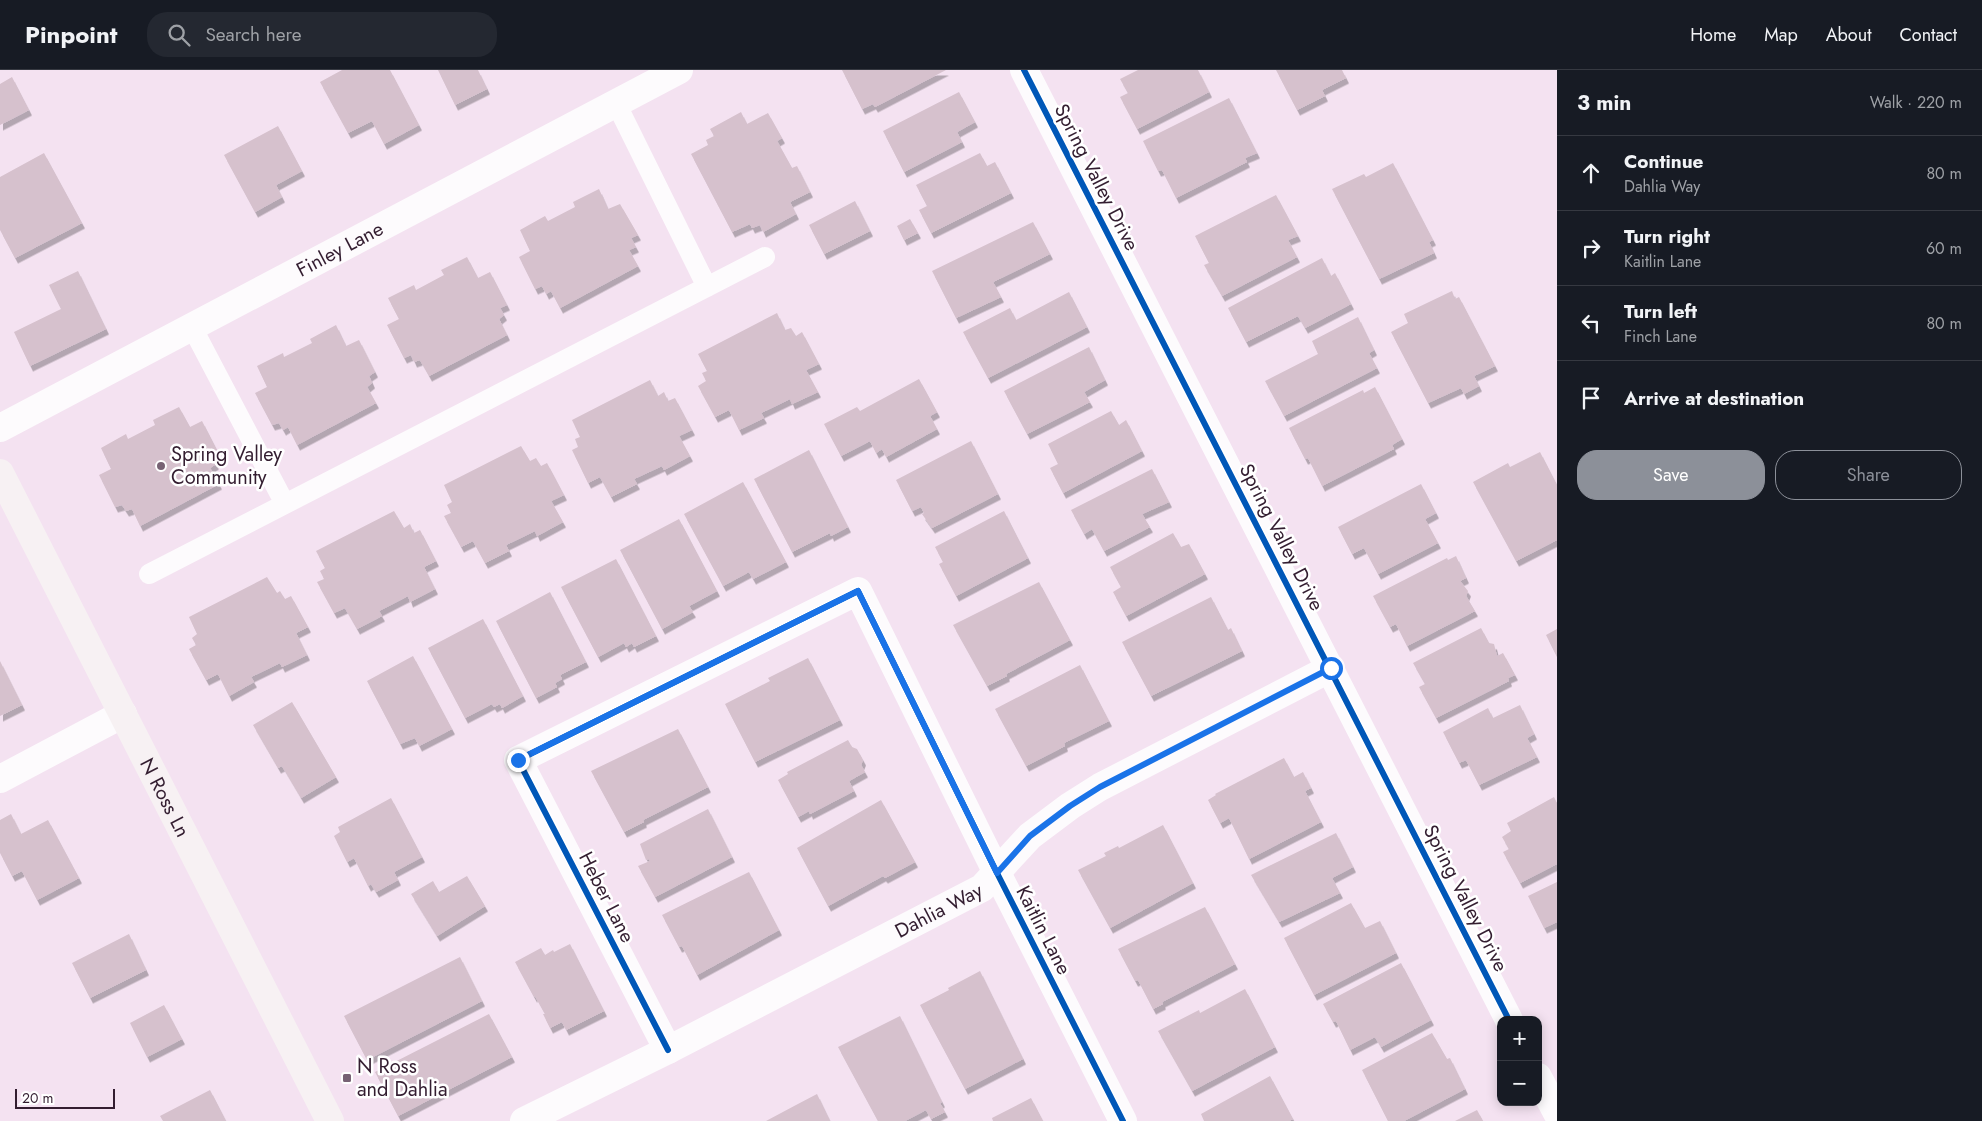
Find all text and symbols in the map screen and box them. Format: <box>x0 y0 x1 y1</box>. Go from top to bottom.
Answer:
search box <box>147 12 497 57</box>
text: Pinpoint <box>25 17 117 52</box>
icon: search <box>165 21 193 49</box>
text: Search here <box>205 21 302 48</box>
text: Home <box>1690 22 1736 48</box>
text: Map <box>1764 22 1798 48</box>
text: About <box>1826 22 1871 48</box>
text: Contact <box>1899 22 1957 48</box>
text: 3 min <box>1577 88 1631 118</box>
text: Walk · 220 m <box>1870 91 1962 114</box>
street label: Spring Valley Drive <box>1047 99 1146 256</box>
text: Continue <box>1624 148 1703 175</box>
icon: ahead <box>1577 159 1605 187</box>
text: 80 m <box>1926 162 1962 185</box>
text: Dahlia Way <box>1624 175 1700 198</box>
street label: Finley Lane <box>291 214 388 284</box>
text: Turn right <box>1624 223 1710 250</box>
icon: right <box>1577 234 1605 262</box>
text: 60 m <box>1926 237 1962 260</box>
text: Kaitlin Lane <box>1624 250 1701 273</box>
text: Turn left <box>1624 298 1697 325</box>
icon: left <box>1577 309 1605 337</box>
text: 80 m <box>1926 312 1962 335</box>
text: Finch Lane <box>1624 325 1697 348</box>
icon: arrive <box>1577 384 1605 412</box>
text: Arrive at destination <box>1624 385 1804 412</box>
place label: Spring Valley Community <box>171 440 282 492</box>
button: Save <box>1577 450 1765 500</box>
button: Share <box>1775 450 1962 500</box>
street label: Spring Valley Drive <box>1232 459 1331 616</box>
marker: Spring Valley Community <box>155 460 167 472</box>
route start <box>1320 657 1343 680</box>
route end <box>507 749 530 772</box>
street label: N Ross Ln <box>132 753 197 842</box>
street label: Spring Valley Drive <box>1416 820 1515 977</box>
street label: Heber Lane <box>571 847 642 948</box>
street label: Dahlia Way <box>890 876 988 946</box>
street label: Kaitlin Lane <box>1009 881 1078 980</box>
map controls <box>1497 1016 1542 1106</box>
button: + <box>1497 1016 1542 1061</box>
place label: N Ross and Dahlia <box>357 1052 448 1104</box>
button: − <box>1497 1061 1542 1106</box>
marker: N Ross and Dahlia <box>341 1072 353 1084</box>
scale bar <box>15 1086 115 1109</box>
text: 20 m <box>22 1088 54 1108</box>

